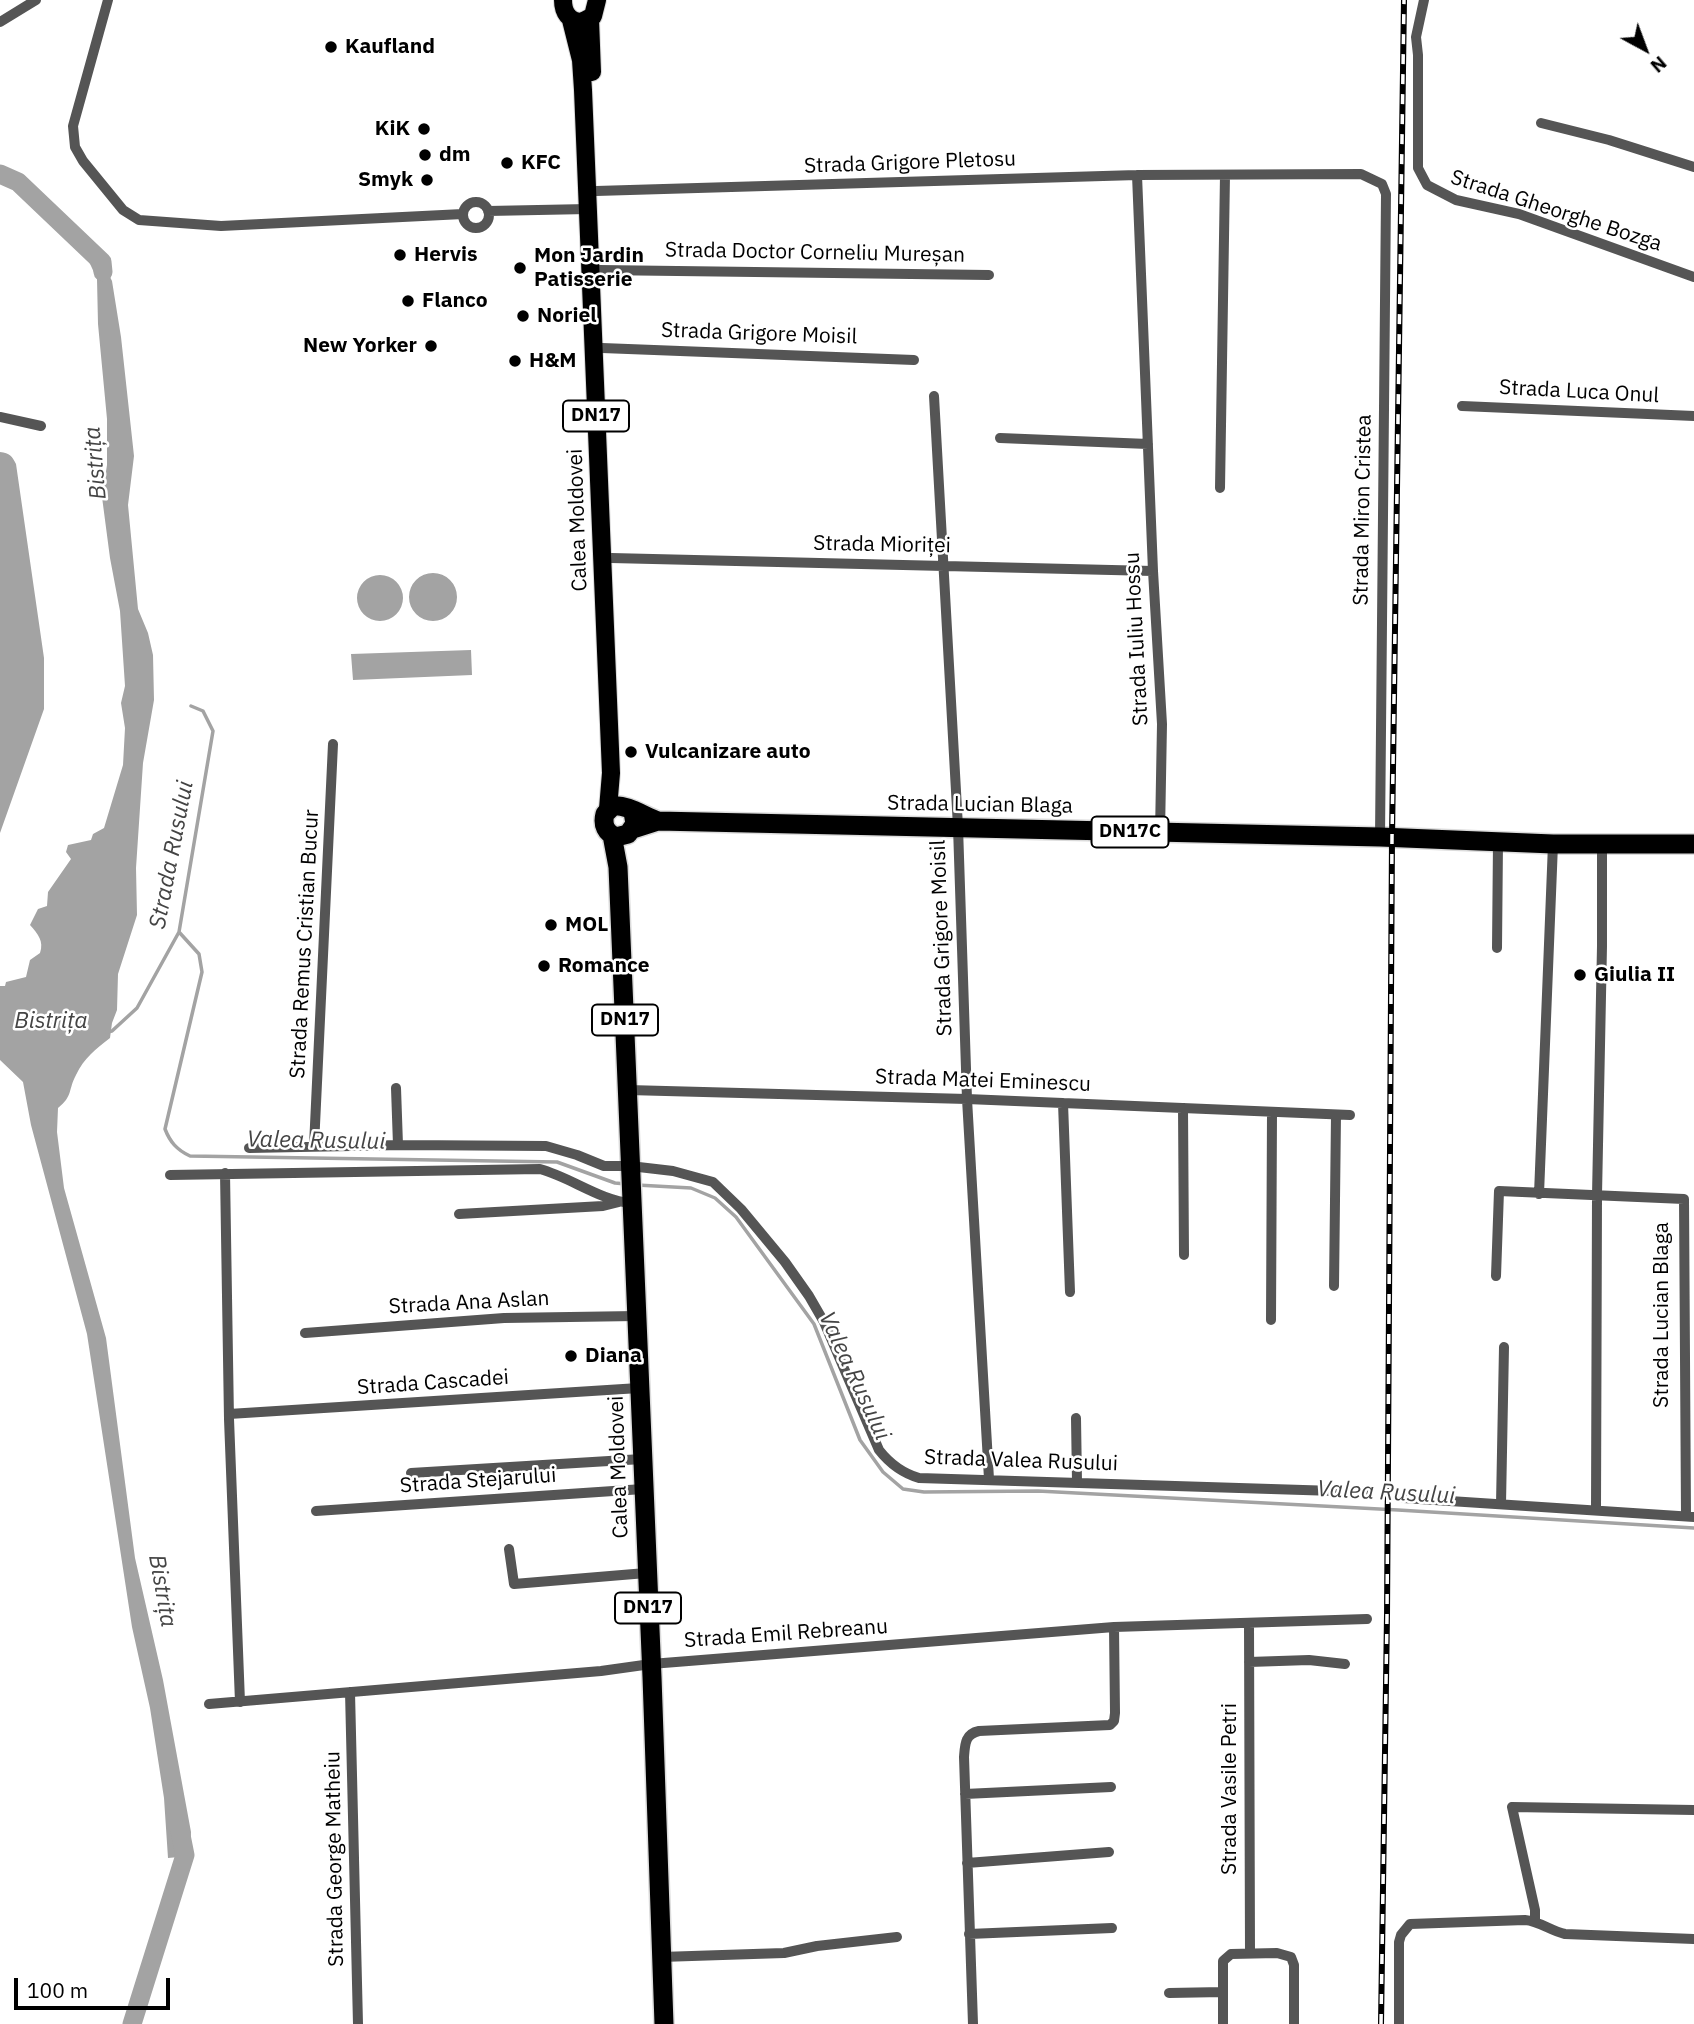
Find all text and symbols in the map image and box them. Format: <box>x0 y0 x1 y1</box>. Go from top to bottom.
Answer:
north arrow <box>1610 14 1680 84</box>
place label: Kaufland <box>345 34 435 60</box>
marker: Kaufland <box>323 39 339 55</box>
text: N <box>1646 51 1672 78</box>
place label: KiK <box>375 116 410 142</box>
marker: KiK <box>416 121 432 137</box>
place label: dm <box>439 142 471 168</box>
marker: dm <box>417 147 433 163</box>
street label: Strada Grigore Pletosu <box>803 147 1017 179</box>
place label: KFC <box>521 150 561 176</box>
marker: KFC <box>499 155 515 171</box>
street label: Strada Gheorghe Bozga <box>1447 165 1665 257</box>
place label: Smyk <box>358 167 413 193</box>
marker: Smyk <box>419 172 435 188</box>
street label: Strada Doctor Corneliu Mureșan <box>665 238 965 268</box>
place label: Hervis <box>414 242 478 268</box>
place label: Mon Jardin Patisserie <box>534 243 644 293</box>
marker: Hervis <box>392 247 408 263</box>
marker: Mon Jardin Patisserie <box>512 260 528 276</box>
place label: Flanco <box>422 288 488 314</box>
marker: Flanco <box>400 293 416 309</box>
place label: Noriel <box>537 303 597 329</box>
marker: Noriel <box>515 308 531 324</box>
street label: Strada Grigore Moisil <box>660 318 858 350</box>
place label: New Yorker <box>303 333 417 359</box>
marker: New Yorker <box>423 338 439 354</box>
place label: H&M <box>529 348 577 374</box>
marker: H&M <box>507 353 523 369</box>
street label: Strada Luca Onul <box>1498 375 1660 409</box>
road number: DN17 <box>563 400 629 432</box>
street label: Strada Miron Cristea <box>1349 414 1377 606</box>
water label: Bistrița <box>79 425 113 501</box>
street label: Calea Moldovei <box>563 448 593 592</box>
street label: Strada Mioriței <box>813 531 951 559</box>
street label: Strada Iuliu Hossu <box>1120 552 1154 726</box>
place label: Vulcanizare auto <box>645 739 811 765</box>
marker: Vulcanizare auto <box>623 744 639 760</box>
water label: Strada Rusului <box>144 779 200 931</box>
street label: Strada Lucian Blaga <box>887 791 1073 819</box>
street label: Strada Remus Cristian Bucur <box>285 809 325 1079</box>
road number: DN17C <box>1092 817 1168 848</box>
street label: Strada Grigore Moisil <box>926 839 958 1037</box>
place label: MOL <box>565 912 608 938</box>
marker: MOL <box>543 917 559 933</box>
place label: Romance <box>558 953 649 979</box>
marker: Romance <box>536 958 552 974</box>
place label: Giulia II <box>1594 962 1675 988</box>
marker: Giulia II <box>1572 967 1588 983</box>
road number: DN17 <box>592 1004 658 1036</box>
water label: Bistrița <box>14 1007 88 1035</box>
street label: Strada Matei Eminescu <box>875 1065 1091 1097</box>
water label: Valea Rusului <box>246 1126 386 1156</box>
street label: Strada Lucian Blaga <box>1649 1222 1675 1408</box>
street label: Strada Ana Aslan <box>388 1286 550 1320</box>
water label: Valea Rusului <box>812 1307 896 1445</box>
place label: Diana <box>585 1343 642 1369</box>
marker: Diana <box>563 1348 579 1364</box>
street label: Strada Cascadei <box>356 1365 510 1401</box>
street label: Calea Moldovei <box>604 1395 634 1539</box>
street label: Strada Valea Rusului <box>924 1445 1118 1477</box>
street label: Strada Stejarului <box>399 1463 557 1499</box>
water label: Valea Rusului <box>1316 1476 1456 1510</box>
water label: Bistrița <box>142 1552 182 1630</box>
road number: DN17 <box>615 1592 681 1624</box>
street label: Strada Emil Rebreanu <box>683 1614 889 1654</box>
street label: Strada Vasile Petri <box>1217 1703 1243 1875</box>
street label: Strada George Matheiu <box>321 1751 349 1967</box>
scale bar <box>18 1965 173 2009</box>
text: 100 m <box>27 1976 88 2004</box>

